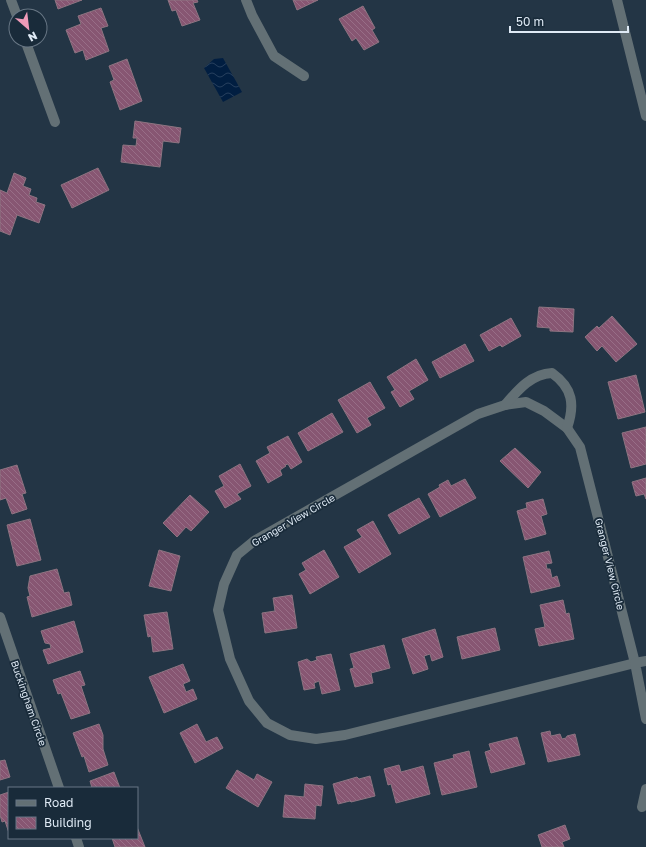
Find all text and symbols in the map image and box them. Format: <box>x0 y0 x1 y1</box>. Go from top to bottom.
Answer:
north arrow <box>8 8 48 48</box>
scale bar <box>510 8 628 34</box>
text: 50 m <box>516 14 544 29</box>
text: N <box>26 30 40 45</box>
street label: Granger View Circle <box>249 491 337 549</box>
street label: Granger View Circle <box>593 517 627 611</box>
street label: Buckingham Circle <box>9 659 49 747</box>
legend <box>8 787 138 839</box>
text: Road <box>44 795 73 810</box>
text: Building <box>44 815 92 830</box>

